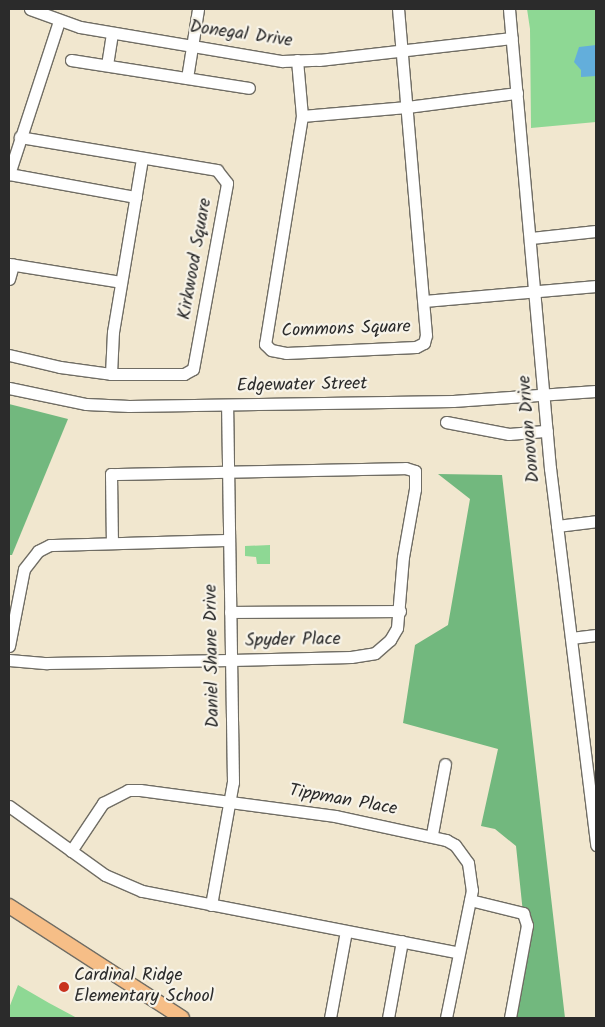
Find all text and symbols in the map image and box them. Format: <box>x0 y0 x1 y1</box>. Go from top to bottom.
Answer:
street label: Donegal Drive <box>188 17 294 53</box>
street label: Kirkwood Square <box>175 196 217 322</box>
street label: Commons Square <box>281 317 411 343</box>
street label: Edgewater Street <box>237 374 367 398</box>
street label: Donovan Drive <box>515 374 545 484</box>
street label: Daniel Shane Drive <box>201 584 225 728</box>
street label: Spyder Place <box>245 629 341 653</box>
street label: Tippman Place <box>287 781 399 821</box>
place label: Cardinal Ridge Elementary School <box>74 966 214 1009</box>
marker: Cardinal Ridge Elementary School <box>58 981 70 993</box>

